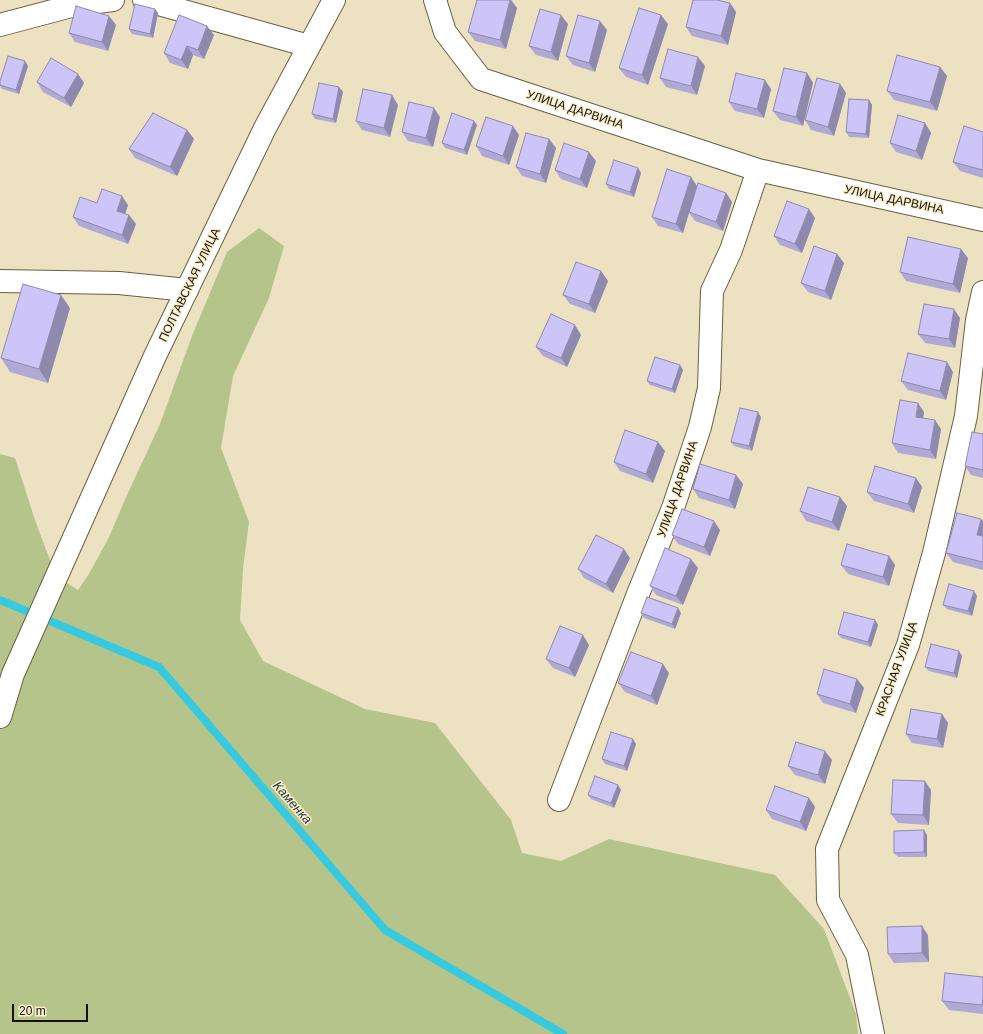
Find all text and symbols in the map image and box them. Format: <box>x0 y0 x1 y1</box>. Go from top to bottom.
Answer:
street label: УЛИЦА ДАРВИНА <box>525 87 625 133</box>
street label: УЛИЦА ДАРВИНА <box>843 182 945 218</box>
street label: ПОЛТАВСКАЯ УЛИЦА <box>156 226 224 344</box>
street label: УЛИЦА ДАРВИНА <box>655 439 701 539</box>
street label: КРАСНАЯ УЛИЦА <box>873 620 921 718</box>
water label: Каменка <box>269 778 315 828</box>
scale bar <box>14 996 90 1022</box>
text: 20 m <box>19 1004 46 1018</box>

